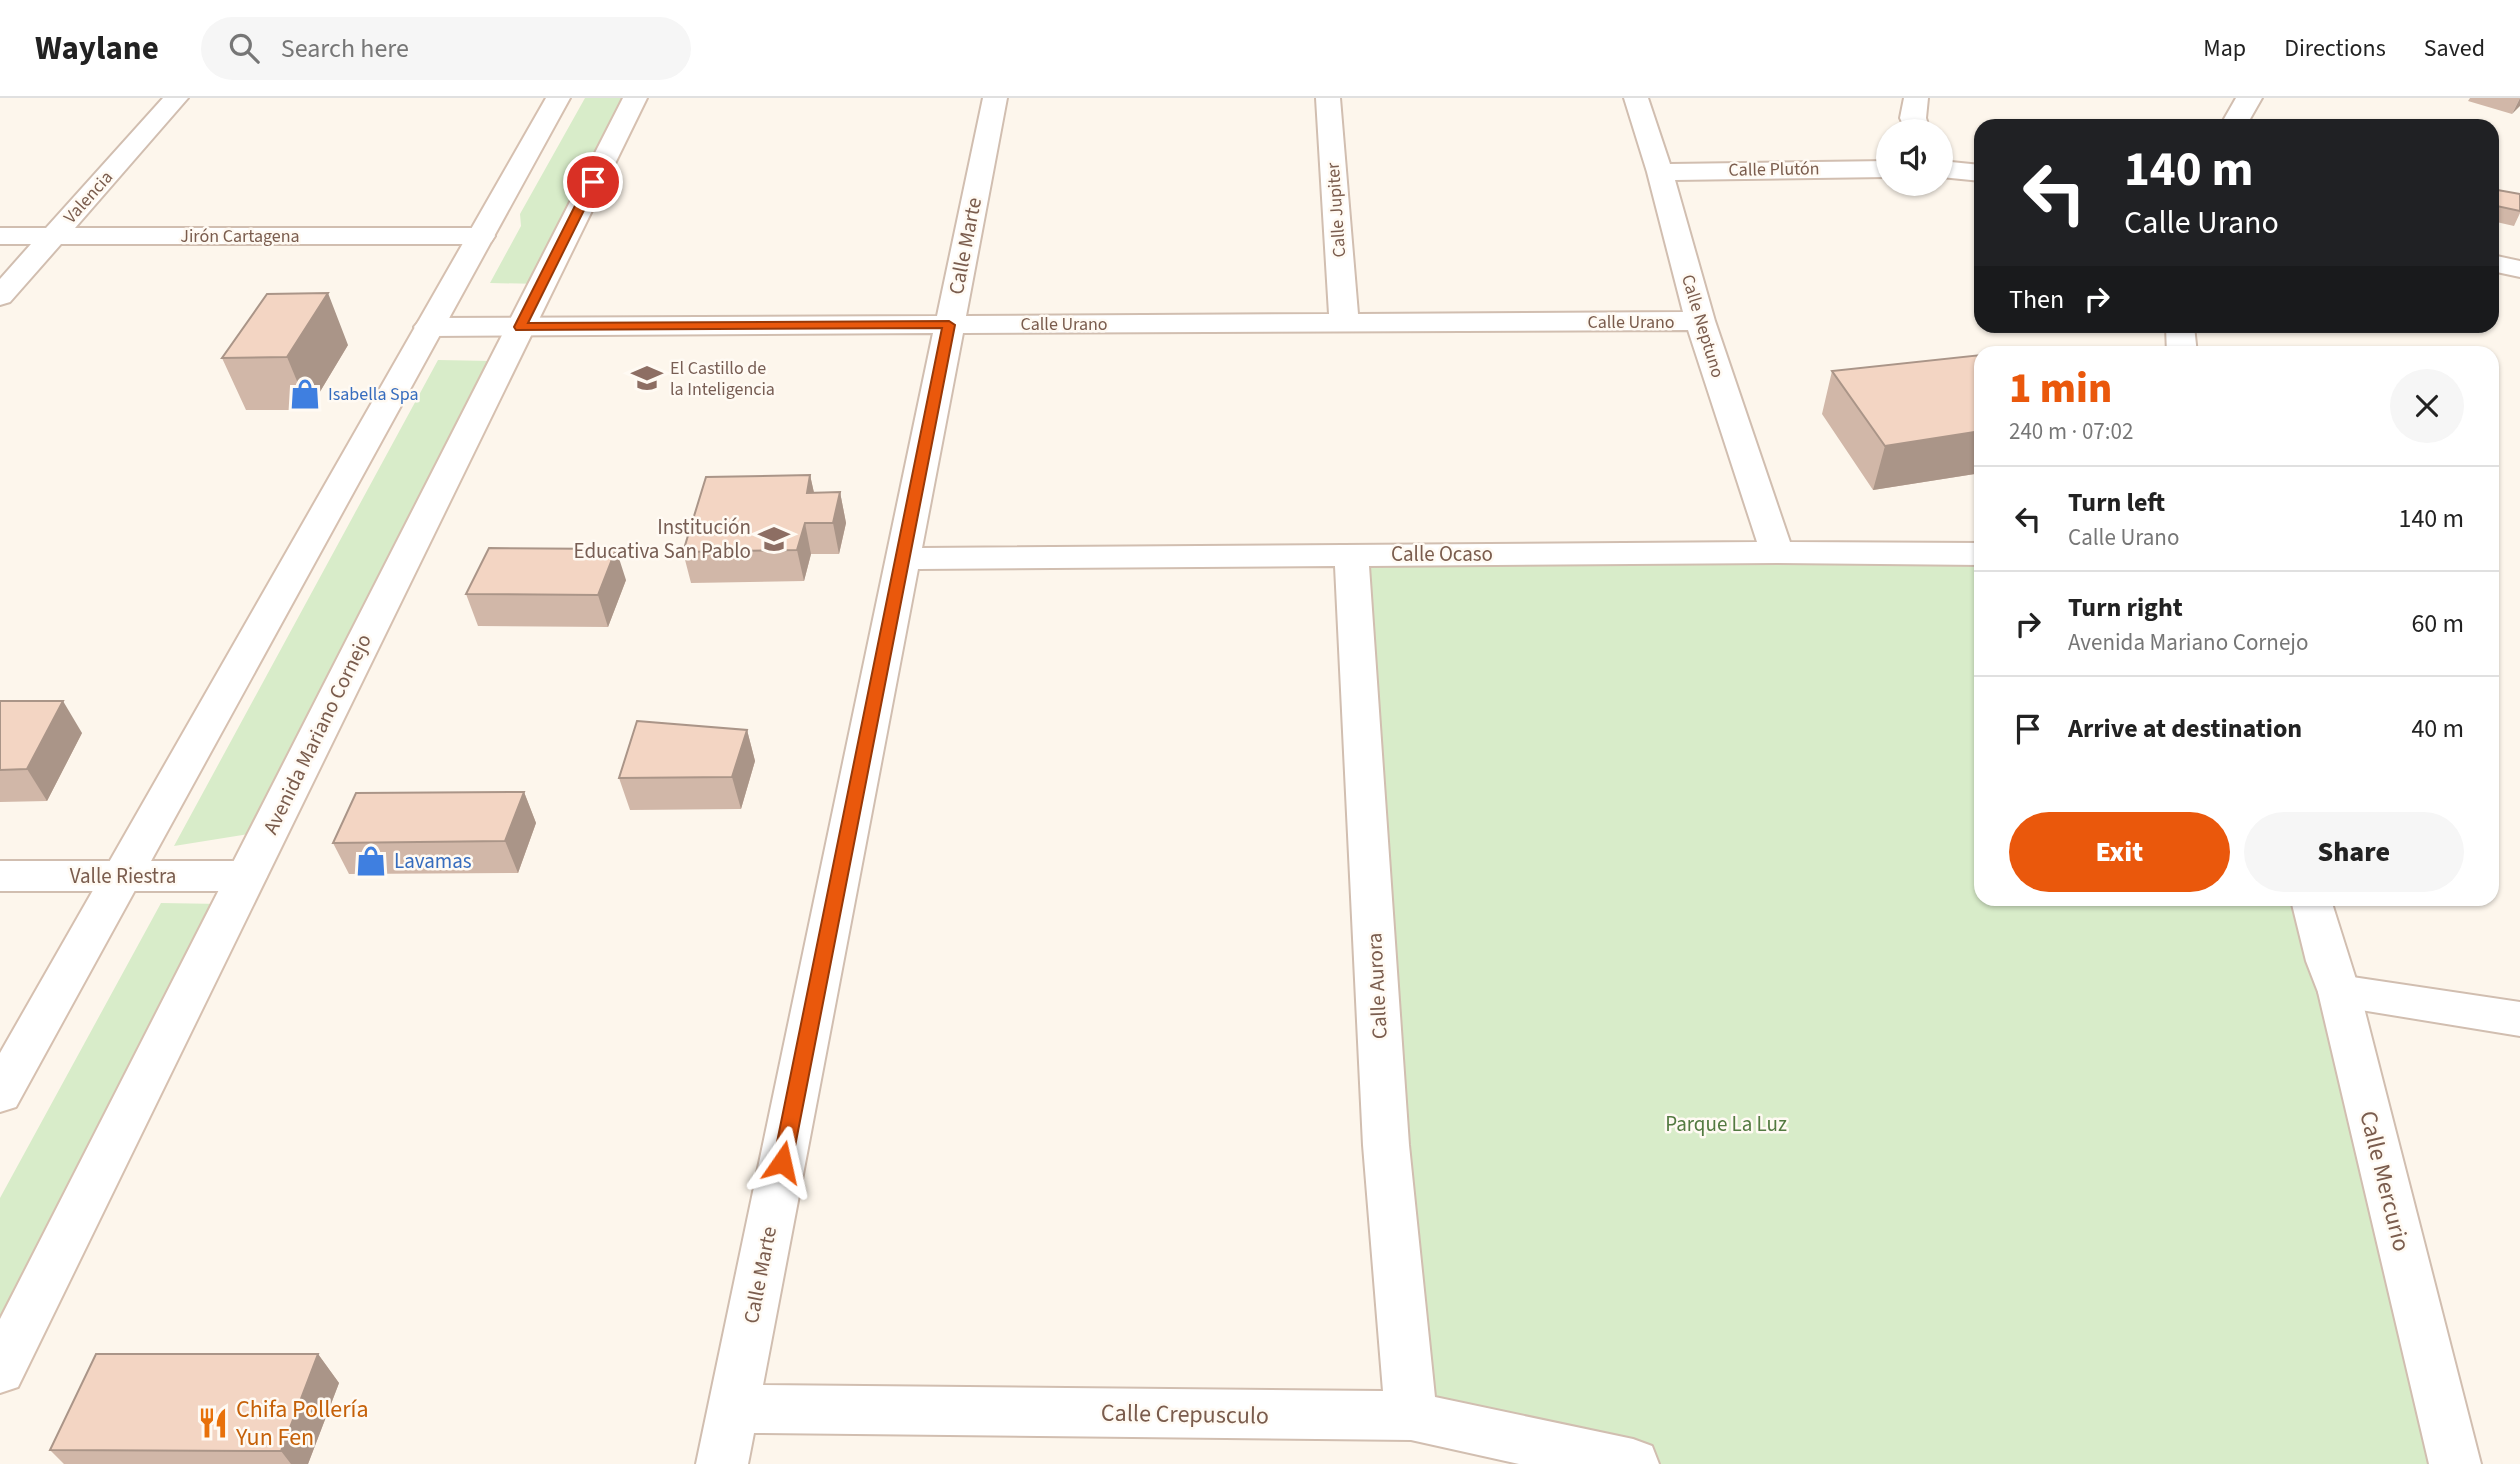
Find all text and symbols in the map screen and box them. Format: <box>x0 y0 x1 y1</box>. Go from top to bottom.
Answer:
search box <box>201 17 691 80</box>
text: Waylane <box>35 25 159 72</box>
icon: search <box>225 29 263 67</box>
text: Search here <box>281 30 409 67</box>
text: Map <box>2203 31 2246 66</box>
text: Directions <box>2284 31 2386 66</box>
text: Saved <box>2424 31 2485 66</box>
map controls <box>1876 119 1953 196</box>
button: sound <box>1876 119 1953 196</box>
text: 140 m <box>2124 135 2253 205</box>
icon: left <box>2009 147 2100 238</box>
pin <box>563 152 623 212</box>
street label: Calle Plutón <box>1728 156 1820 183</box>
street label: Calle Jupiter <box>1321 161 1352 258</box>
icon: arrive <box>574 163 612 201</box>
street label: Valencia <box>58 166 119 229</box>
street label: Calle Marte <box>941 195 989 297</box>
text: Calle Urano <box>2124 200 2279 246</box>
street label: Jirón Cartagena <box>180 224 300 249</box>
street label: Calle Neptuno <box>1675 271 1730 381</box>
icon: right <box>2078 280 2116 318</box>
text: Then <box>2009 281 2064 318</box>
street label: Calle Urano <box>1587 310 1675 335</box>
street label: Calle Urano <box>1020 312 1108 337</box>
place label: El Castillo de la Inteligencia <box>670 356 775 402</box>
text: 1 min <box>2009 359 2112 419</box>
school or university icon: El Castillo de la Inteligencia <box>630 361 664 395</box>
button: close <box>2390 369 2464 443</box>
shop icon: Isabella Spa <box>288 377 322 411</box>
place label: Isabella Spa <box>328 382 419 407</box>
text: 240 m · 07:02 <box>2009 415 2133 448</box>
text: Turn left <box>2068 484 2165 521</box>
icon: left <box>2009 500 2047 538</box>
text: 140 m <box>2398 500 2464 537</box>
place label: Institución Educativa San Pablo <box>574 512 751 566</box>
text: Calle Urano <box>2068 521 2179 554</box>
school or university icon: Institución Educativa San Pablo <box>757 522 791 556</box>
street label: Calle Ocaso <box>1391 539 1493 569</box>
text: Turn right <box>2068 589 2183 626</box>
icon: right <box>2009 605 2047 643</box>
text: 60 m <box>2411 605 2464 642</box>
text: Avenida Mariano Cornejo <box>2068 626 2309 659</box>
street label: Avenida Mariano Cornejo <box>255 629 379 839</box>
icon: arrive <box>2009 710 2047 748</box>
text: Arrive at destination <box>2068 710 2302 747</box>
text: 40 m <box>2411 710 2464 747</box>
button: Exit <box>2009 812 2230 892</box>
button: Share <box>2244 812 2464 892</box>
shop icon: Lavamas <box>354 844 388 878</box>
place label: Lavamas <box>394 846 472 876</box>
street label: Valle Riestra <box>70 861 176 891</box>
street label: Calle Aurora <box>1359 932 1395 1040</box>
street label: Calle Mercurio <box>2350 1107 2419 1255</box>
park label: Parque La Luz <box>1665 1109 1787 1139</box>
position arrow <box>745 1125 819 1199</box>
street label: Calle Marte <box>736 1224 784 1326</box>
place label: Chifa Pollería Yun Fen <box>235 1392 369 1455</box>
street label: Calle Crepusculo <box>1101 1396 1269 1433</box>
restaurant icon: Chifa Pollería Yun Fen <box>196 1406 230 1440</box>

